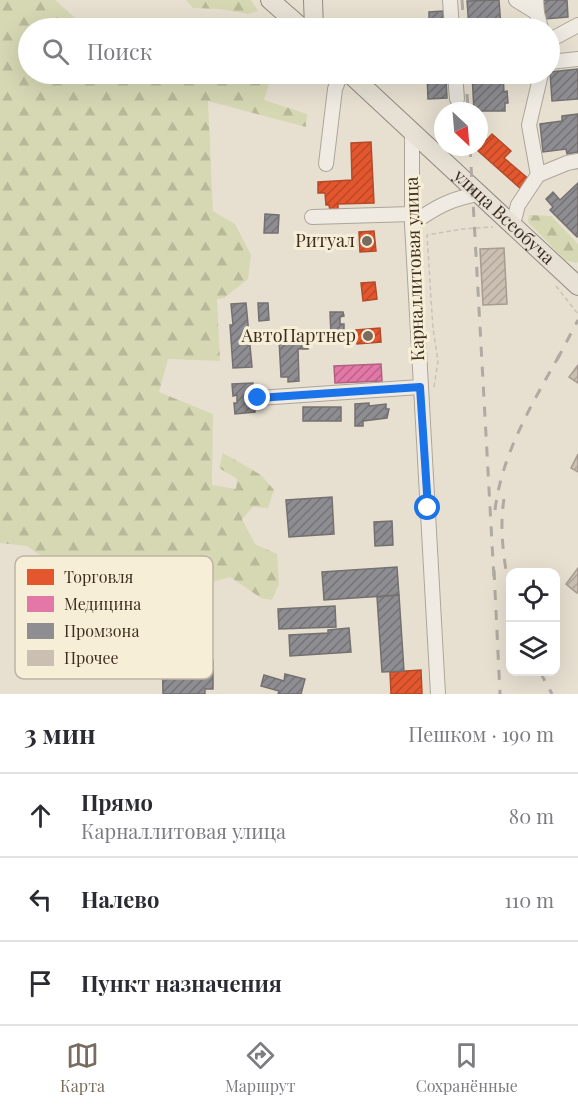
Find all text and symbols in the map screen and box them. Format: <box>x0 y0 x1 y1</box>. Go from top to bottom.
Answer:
search box <box>18 18 560 84</box>
icon: search <box>39 35 72 68</box>
text: Поиск <box>87 36 152 66</box>
north arrow <box>434 102 488 156</box>
street label: улица Всеобуча <box>448 163 560 269</box>
street label: Карналлитовая улица <box>399 176 429 362</box>
place label: Ритуал <box>295 228 355 252</box>
marker: Ритуал <box>360 234 374 248</box>
place label: АвтоПартнер <box>241 323 356 347</box>
marker: АвтоПартнер <box>361 329 375 343</box>
route end <box>244 384 270 410</box>
route start <box>414 494 440 520</box>
legend <box>15 556 213 679</box>
text: Торговля <box>64 566 134 587</box>
map controls <box>506 568 560 676</box>
button: locate <box>506 568 560 622</box>
text: Медицина <box>64 593 141 614</box>
text: Промзона <box>64 620 139 641</box>
button: layers <box>506 622 560 676</box>
text: Прочее <box>64 647 119 668</box>
text: 3 мин <box>24 716 96 751</box>
text: Пешком · 190 m <box>408 720 554 747</box>
text: Прямо <box>81 787 153 817</box>
icon: ahead <box>24 799 57 832</box>
text: 80 m <box>509 802 554 829</box>
text: Карналлитовая улица <box>81 817 286 844</box>
icon: left <box>24 883 57 916</box>
text: Налево <box>81 884 159 914</box>
text: 110 m <box>504 886 554 913</box>
icon: arrive <box>24 967 57 1000</box>
text: Пункт назначения <box>81 968 282 998</box>
tab: Карта <box>60 1039 105 1096</box>
tab: Маршрут <box>225 1039 296 1096</box>
tab: Сохранённые <box>416 1039 518 1096</box>

